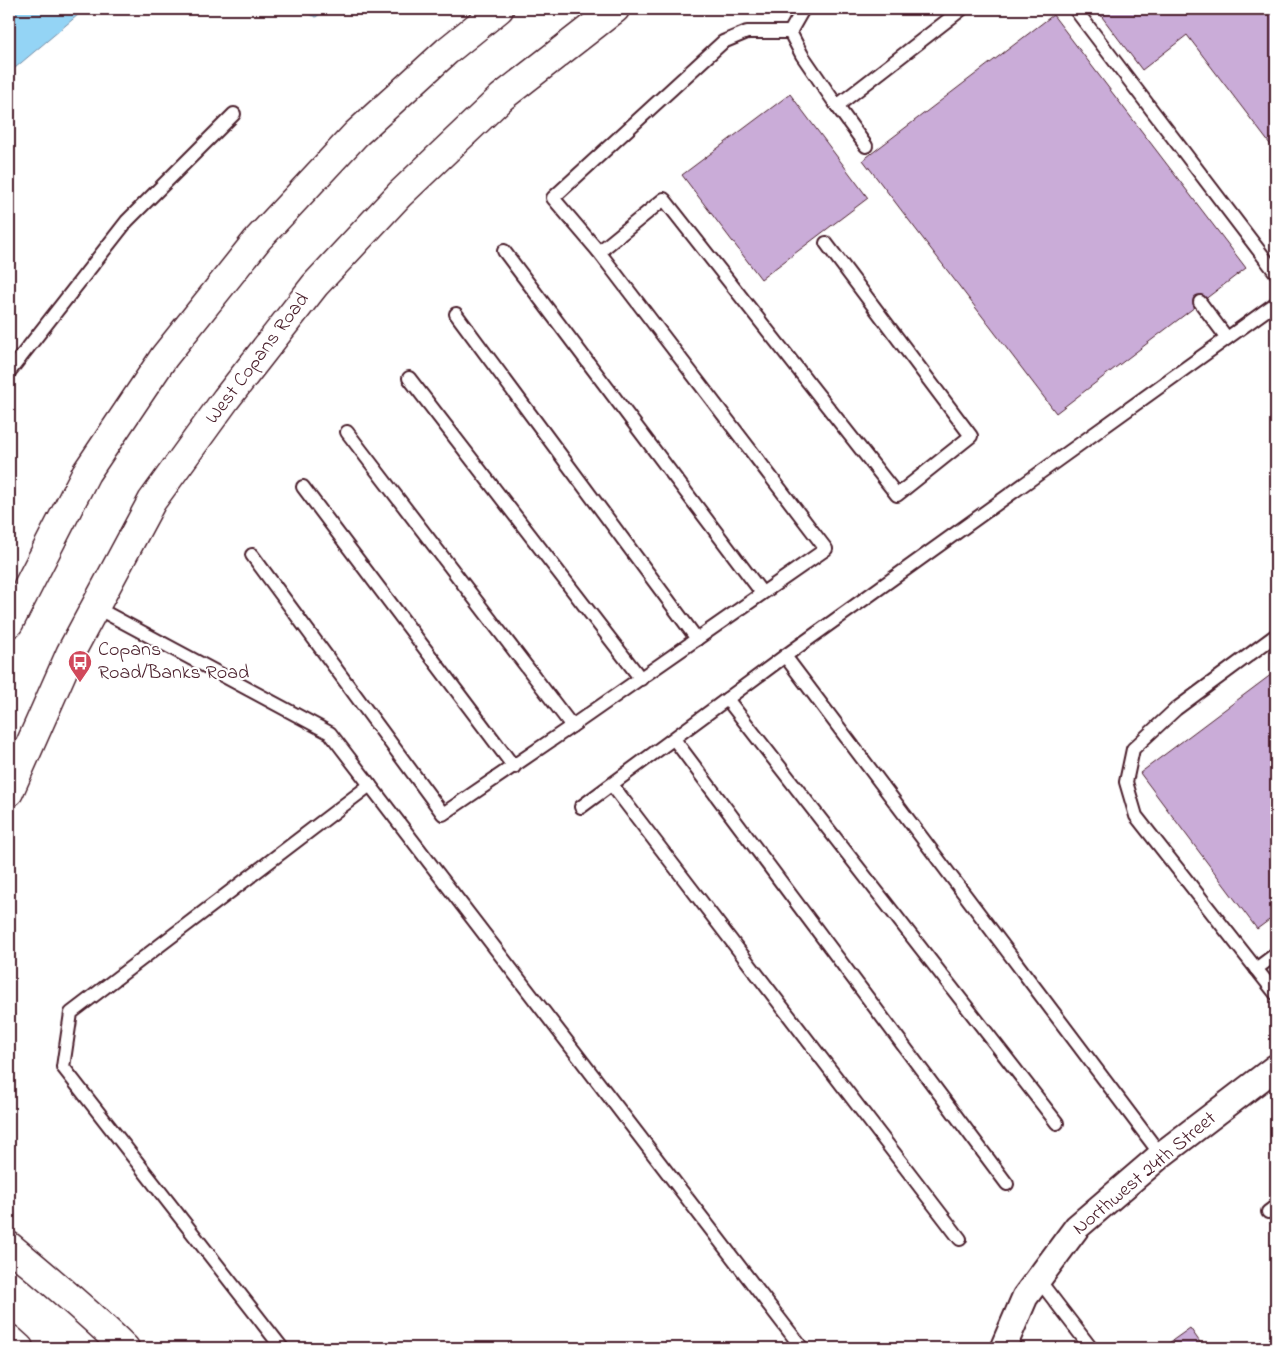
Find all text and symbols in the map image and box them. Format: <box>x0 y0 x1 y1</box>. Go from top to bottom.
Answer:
street label: West Copans Road <box>199 287 317 431</box>
place label: Copans Road/Banks Road <box>98 636 249 688</box>
bus stop icon: Copans Road/Banks Road <box>67 649 93 683</box>
street label: Northwest 24th Street <box>1067 1105 1224 1243</box>

